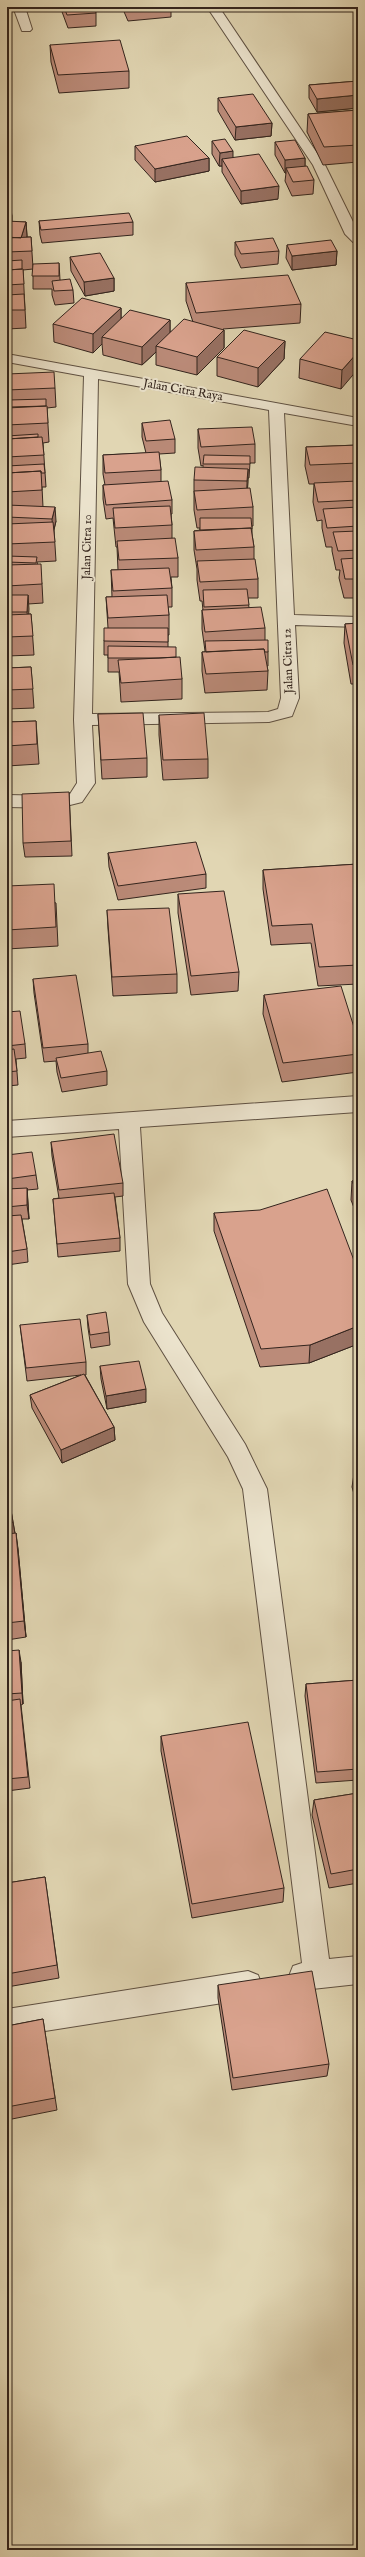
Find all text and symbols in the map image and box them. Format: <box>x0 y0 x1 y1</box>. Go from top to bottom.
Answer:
street label: Jalan Citra Raya <box>140 375 225 405</box>
street label: Jalan Citra 10 <box>79 514 96 582</box>
street label: Jalan Citra 12 <box>279 628 298 696</box>

